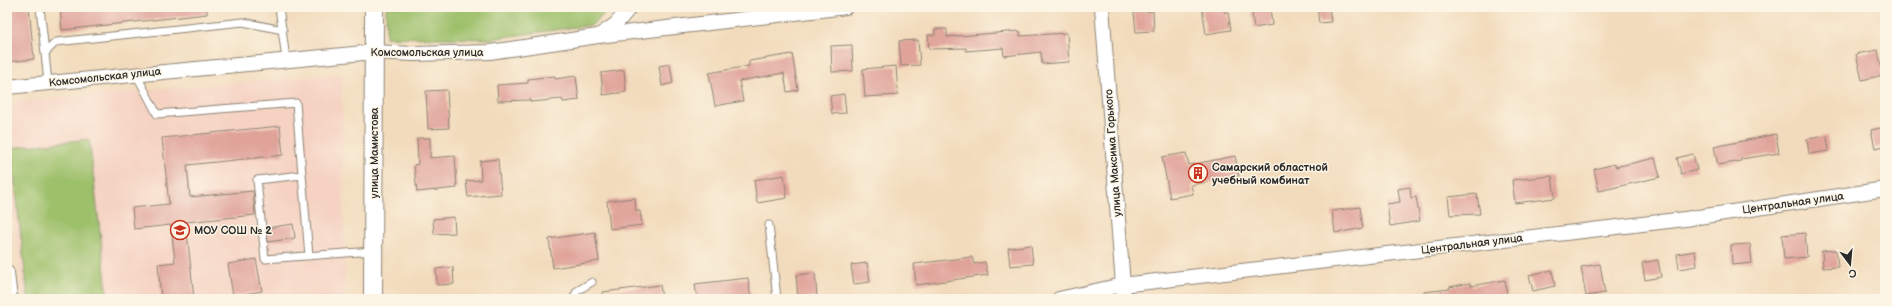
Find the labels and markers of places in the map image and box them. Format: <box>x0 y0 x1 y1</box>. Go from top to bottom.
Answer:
place label: Самарский областной учебный комбинат <box>1212 161 1328 187</box>
building icon: Самарский областной учебный комбинат <box>1187 162 1209 184</box>
school or university icon: МОУ СОШ № 2 <box>169 219 191 241</box>
place label: МОУ СОШ № 2 <box>194 224 272 237</box>

